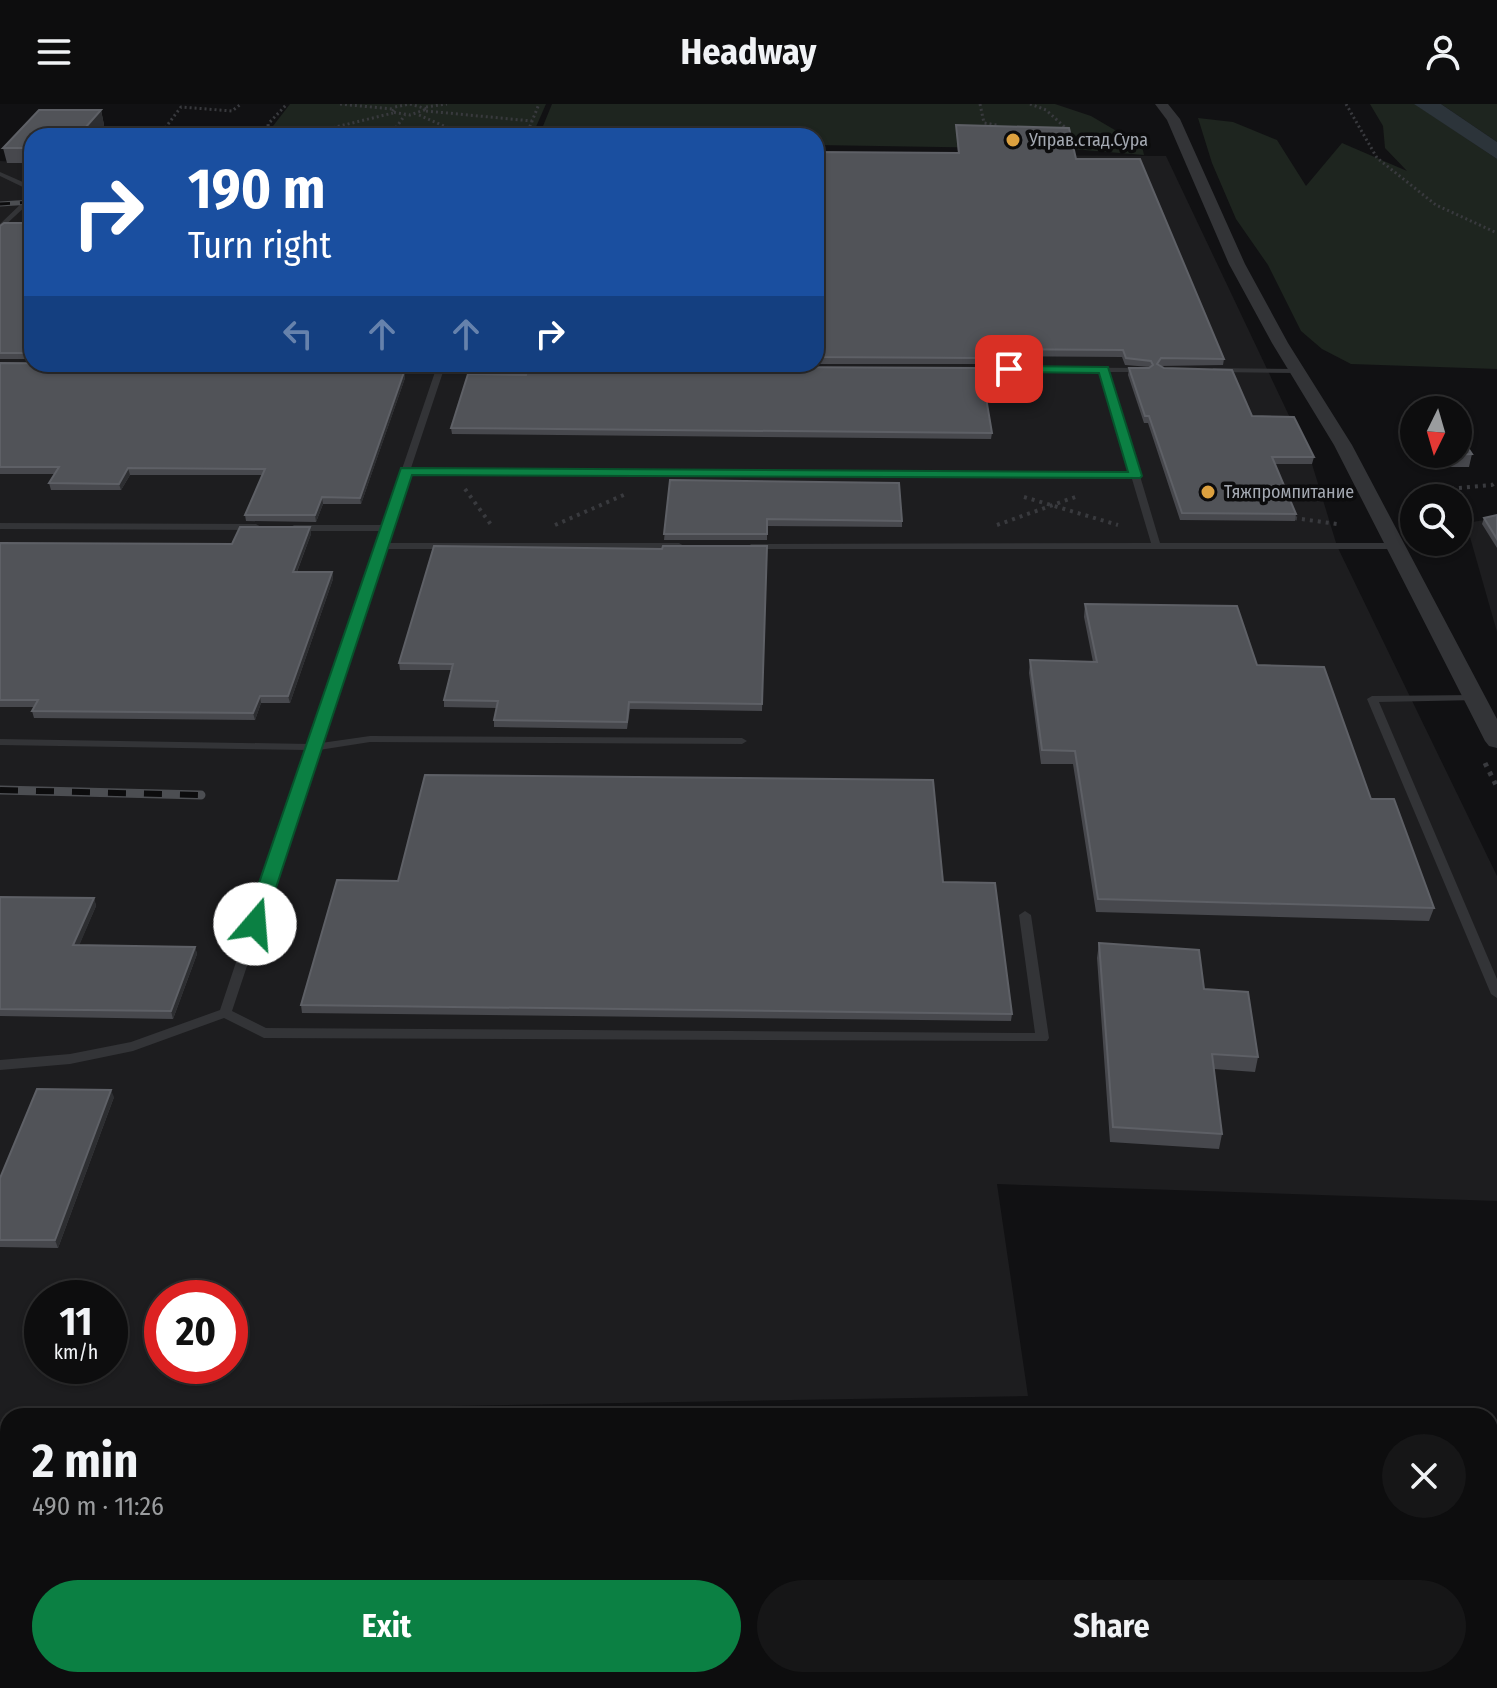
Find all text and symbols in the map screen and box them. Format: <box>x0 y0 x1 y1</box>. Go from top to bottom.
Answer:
icon: menu <box>32 30 76 74</box>
text: Headway <box>681 30 816 74</box>
icon: person <box>1421 30 1465 74</box>
place label: Управ.стад.Сура <box>1028 129 1148 151</box>
marker: Управ.стад.Сура <box>1004 131 1022 149</box>
text: 190 m <box>188 156 326 223</box>
icon: right <box>56 160 160 264</box>
text: Turn right <box>188 224 331 268</box>
icon: left <box>276 312 320 356</box>
icon: ahead <box>360 312 404 356</box>
icon: ahead <box>444 312 488 356</box>
icon: right <box>528 312 572 356</box>
pin <box>975 335 1043 403</box>
icon: arrive <box>987 347 1031 391</box>
north arrow <box>1400 396 1472 468</box>
map controls <box>1400 396 1472 556</box>
place label: Тяжпромпитание <box>1224 481 1354 503</box>
marker: Тяжпромпитание <box>1199 483 1217 501</box>
button: search <box>1400 484 1472 556</box>
position arrow <box>213 882 297 966</box>
speed limit sign: 20 <box>144 1280 248 1384</box>
text: 11 <box>59 1298 93 1346</box>
text: km/h <box>54 1340 98 1364</box>
text: 2 min <box>32 1432 138 1490</box>
button: close <box>1382 1434 1466 1518</box>
text: 490 m · 11:26 <box>32 1491 164 1522</box>
button: Exit <box>32 1580 741 1672</box>
button: Share <box>757 1580 1466 1672</box>

